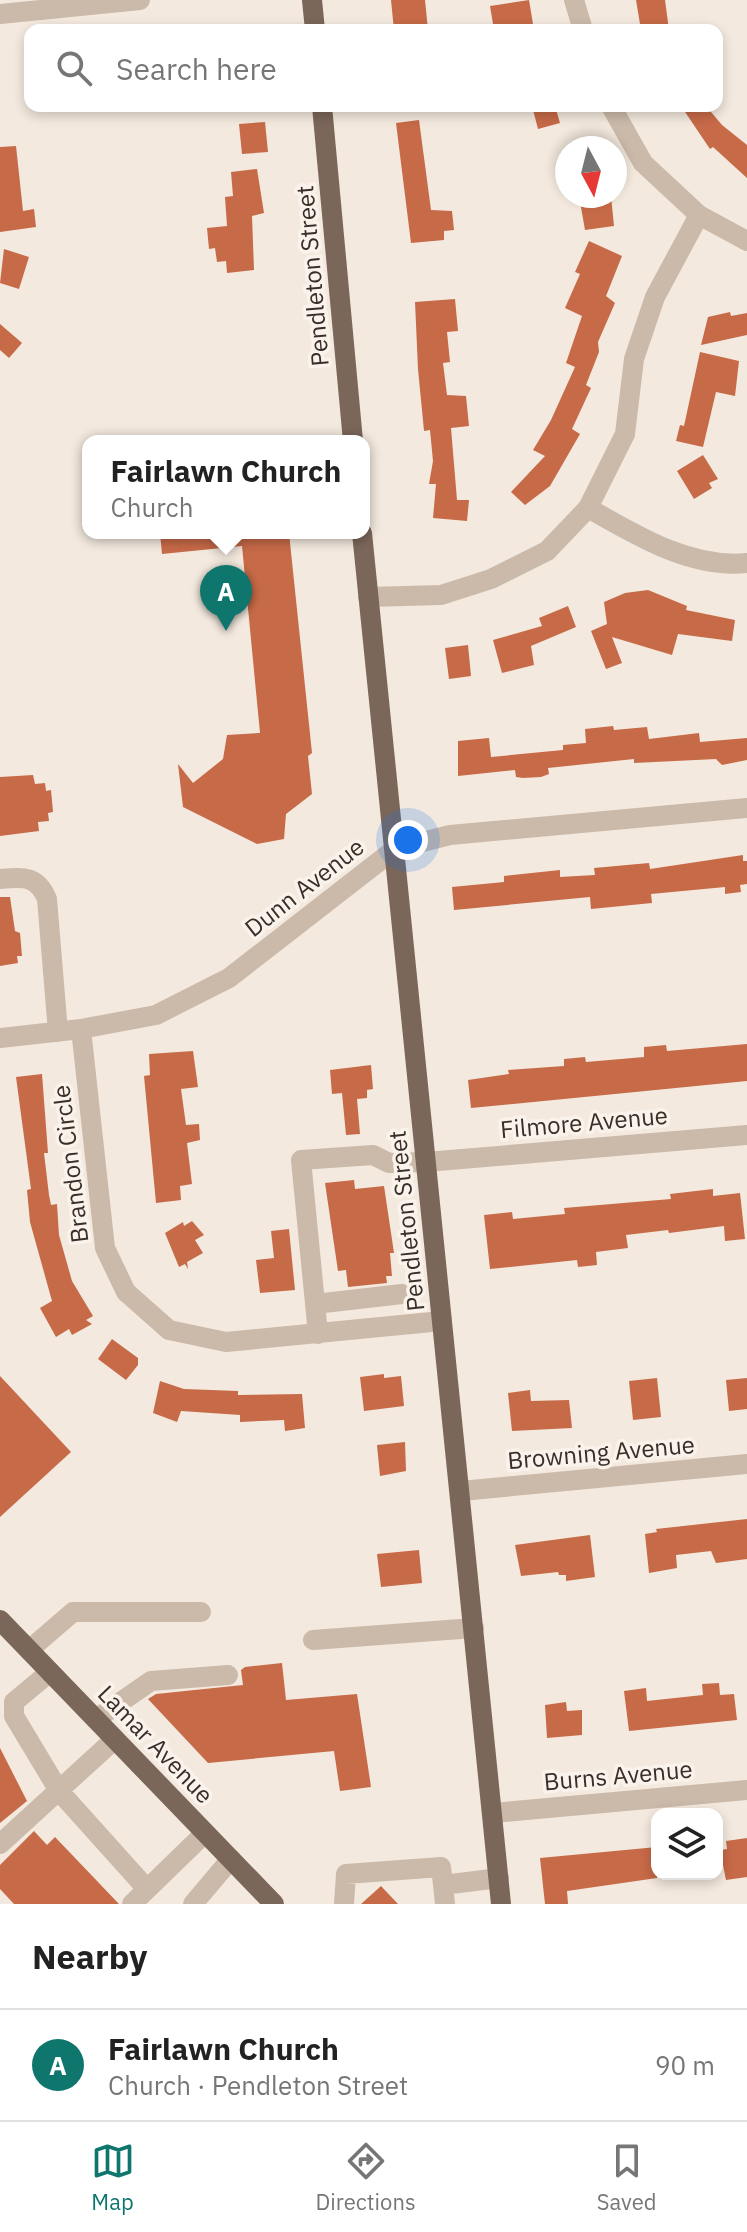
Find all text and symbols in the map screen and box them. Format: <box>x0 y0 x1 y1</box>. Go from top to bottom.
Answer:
search box <box>24 24 723 112</box>
icon: search <box>52 46 96 90</box>
text: Search here <box>116 49 277 88</box>
north arrow <box>555 136 627 208</box>
street label: Pendleton Street <box>288 184 336 368</box>
popup <box>82 435 370 539</box>
text: Fairlawn Church <box>111 451 341 490</box>
text: Church <box>111 490 193 524</box>
pin: A <box>200 565 252 631</box>
your location <box>388 820 428 860</box>
street label: Dunn Avenue <box>238 830 370 944</box>
street label: Brandon Circle <box>44 1083 96 1245</box>
street label: Filmore Avenue <box>499 1099 669 1145</box>
street label: Pendleton Street <box>381 1129 431 1313</box>
street label: Browning Avenue <box>506 1428 696 1476</box>
street label: Lamar Avenue <box>91 1678 221 1810</box>
street label: Burns Avenue <box>542 1753 694 1797</box>
map controls <box>651 1808 723 1880</box>
button: layers <box>651 1808 723 1880</box>
text: Nearby <box>32 1934 147 1978</box>
text: Fairlawn Church <box>108 2029 339 2068</box>
text: A <box>49 2048 67 2082</box>
text: 90 m <box>655 2048 715 2082</box>
text: Church · Pendleton Street <box>108 2068 408 2102</box>
tab: Map <box>91 2139 135 2216</box>
tab: Directions <box>316 2139 416 2216</box>
tab: Saved <box>597 2139 656 2216</box>

